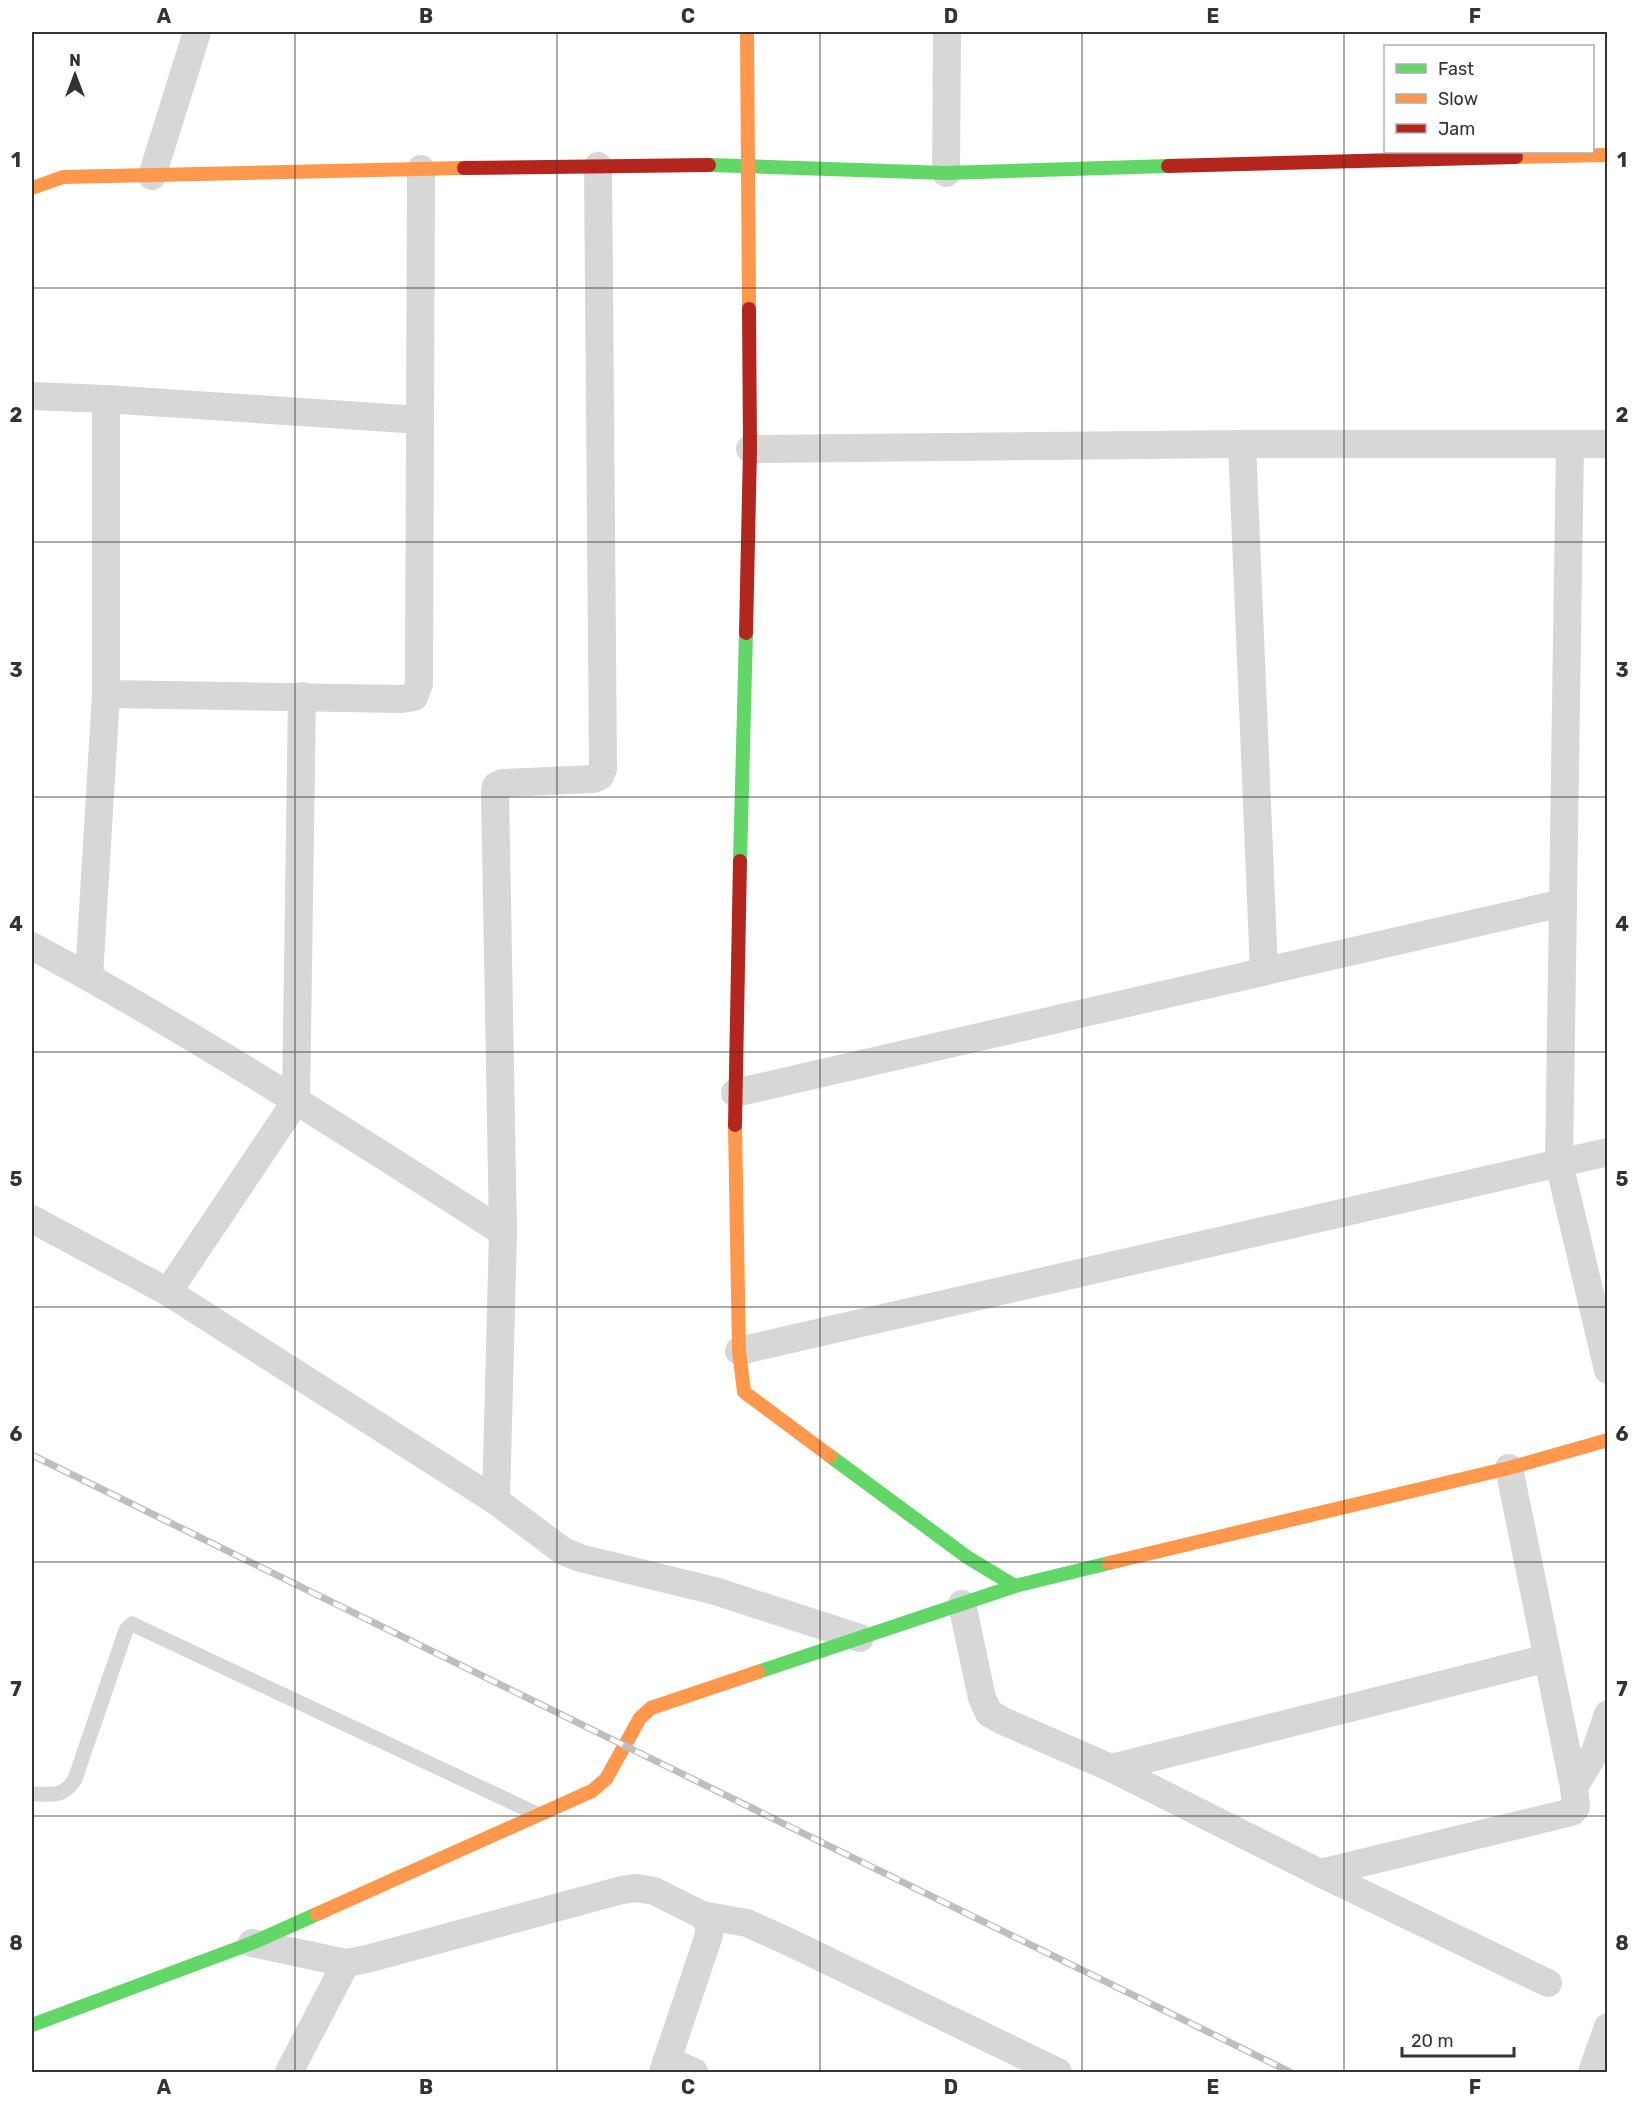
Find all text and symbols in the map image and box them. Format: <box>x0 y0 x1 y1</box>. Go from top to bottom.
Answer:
text: A <box>157 4 172 28</box>
text: B <box>419 4 433 28</box>
text: C <box>681 4 695 28</box>
text: D <box>944 4 958 28</box>
text: E <box>1207 4 1219 28</box>
text: F <box>1469 4 1481 28</box>
north arrow <box>45 45 105 105</box>
legend <box>1384 45 1594 153</box>
text: N <box>69 51 81 70</box>
text: Fast <box>1438 58 1474 80</box>
text: Slow <box>1438 88 1478 110</box>
text: Jam <box>1438 118 1475 140</box>
text: 1 <box>11 148 21 172</box>
text: 1 <box>1617 148 1627 172</box>
text: 2 <box>10 403 23 427</box>
text: 2 <box>1616 403 1629 427</box>
text: 3 <box>9 658 23 682</box>
text: 3 <box>1615 658 1629 682</box>
text: 4 <box>9 912 23 936</box>
text: 4 <box>1615 912 1629 936</box>
text: 5 <box>10 1167 23 1191</box>
text: 5 <box>1616 1167 1629 1191</box>
text: 6 <box>9 1422 23 1446</box>
text: 6 <box>1615 1422 1629 1446</box>
text: 7 <box>10 1677 22 1701</box>
text: 7 <box>1616 1677 1628 1701</box>
text: 8 <box>9 1931 23 1955</box>
text: 8 <box>1615 1931 1629 1955</box>
scale bar <box>1402 2020 1514 2058</box>
text: 20 m <box>1411 2030 1453 2052</box>
text: A <box>157 2075 172 2099</box>
text: B <box>419 2075 433 2099</box>
text: C <box>681 2075 695 2099</box>
text: D <box>944 2075 958 2099</box>
text: E <box>1207 2075 1219 2099</box>
text: F <box>1469 2075 1481 2099</box>

